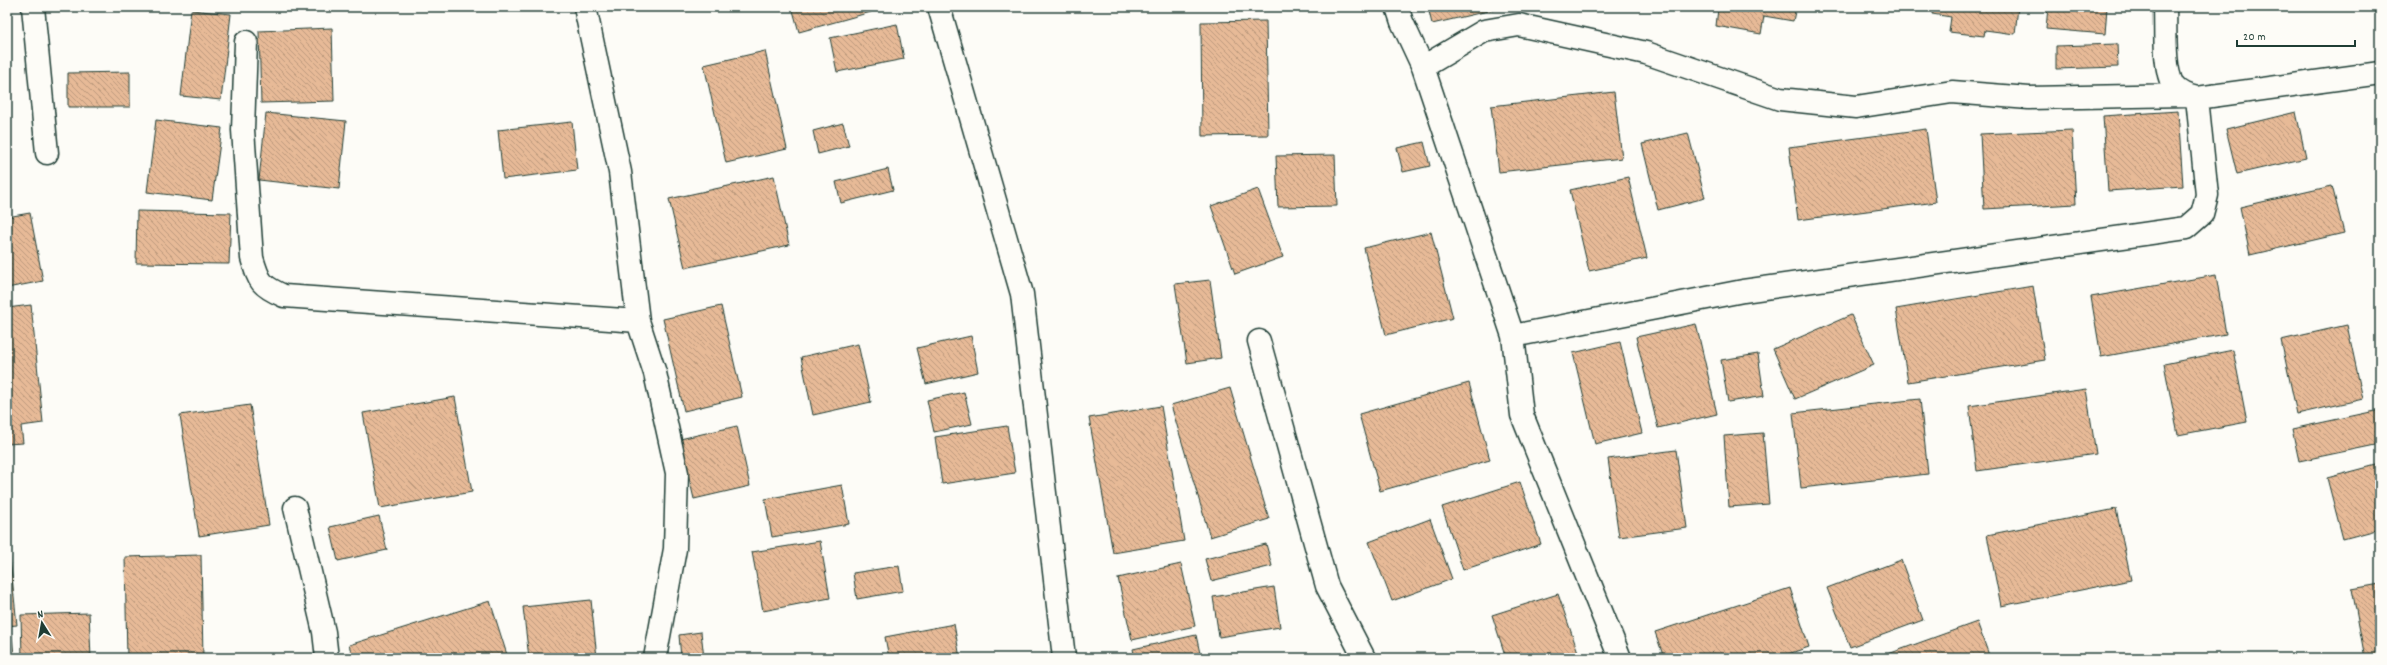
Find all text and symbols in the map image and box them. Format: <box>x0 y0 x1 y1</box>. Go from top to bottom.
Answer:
scale bar <box>2237 22 2355 48</box>
text: 20 m <box>2243 29 2266 46</box>
north arrow <box>22 603 62 643</box>
text: N <box>36 607 45 624</box>

